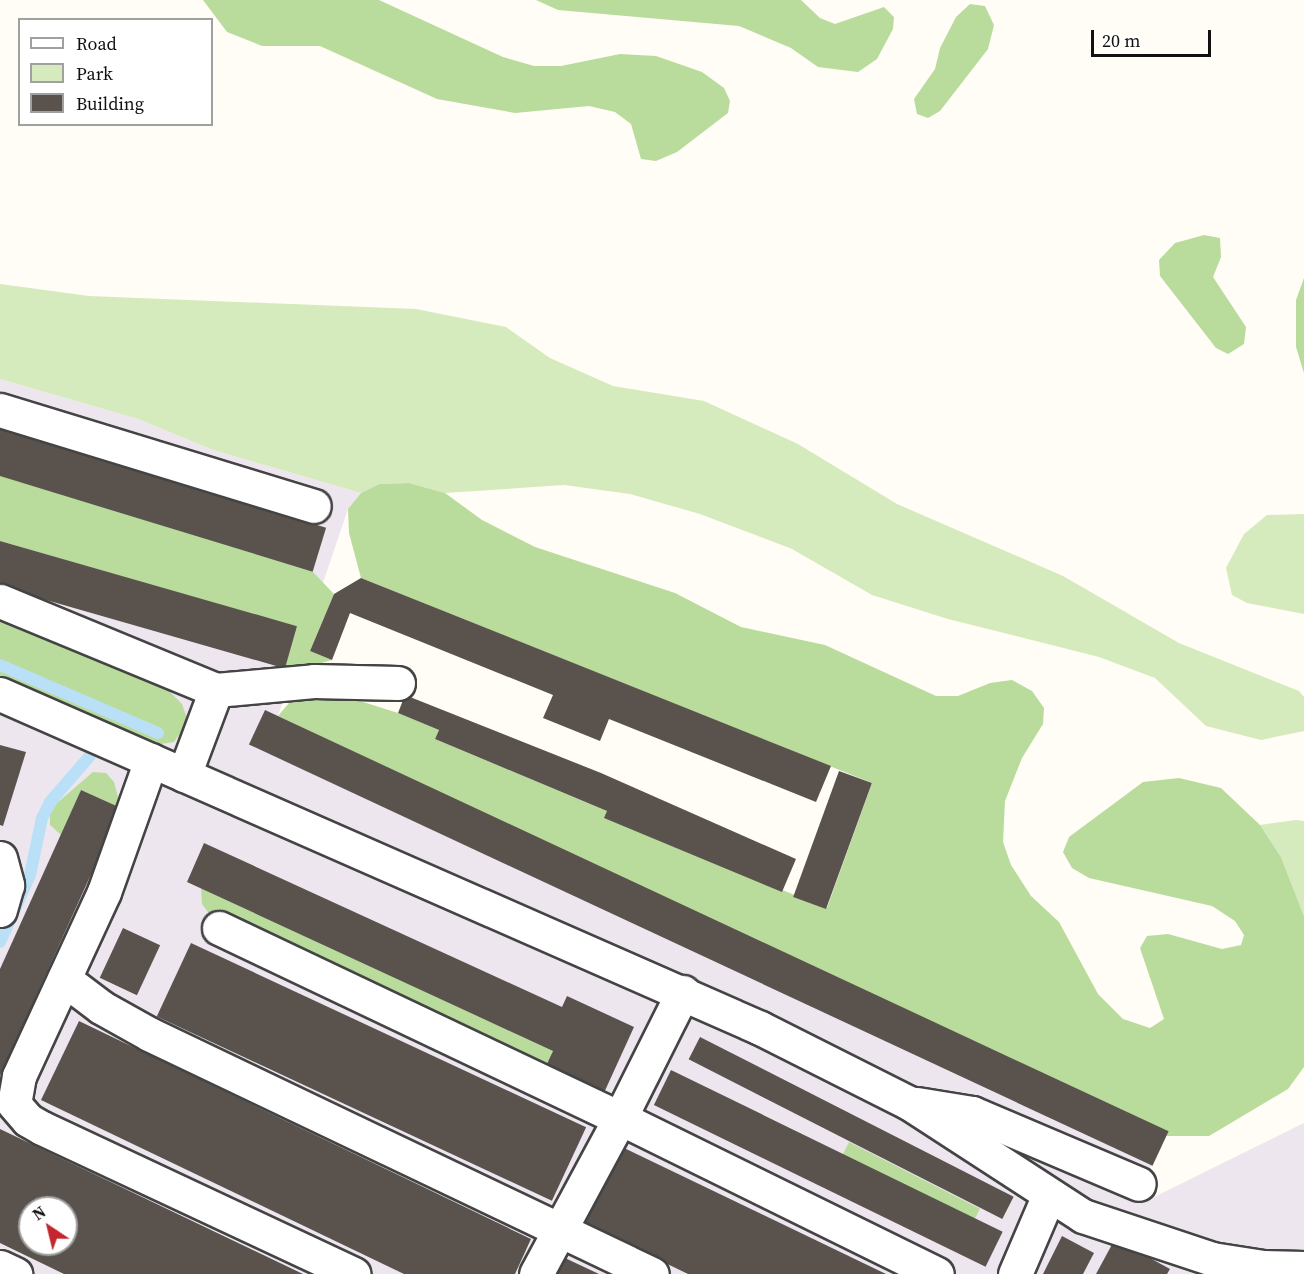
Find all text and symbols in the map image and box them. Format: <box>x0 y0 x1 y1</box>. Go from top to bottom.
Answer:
legend <box>18 18 213 126</box>
scale bar <box>1094 18 1214 56</box>
text: 20 m <box>1102 28 1140 53</box>
text: Road <box>76 31 117 56</box>
text: Park <box>76 61 113 86</box>
text: Building <box>76 91 144 116</box>
north arrow <box>18 1196 78 1256</box>
text: N <box>28 1201 50 1225</box>

